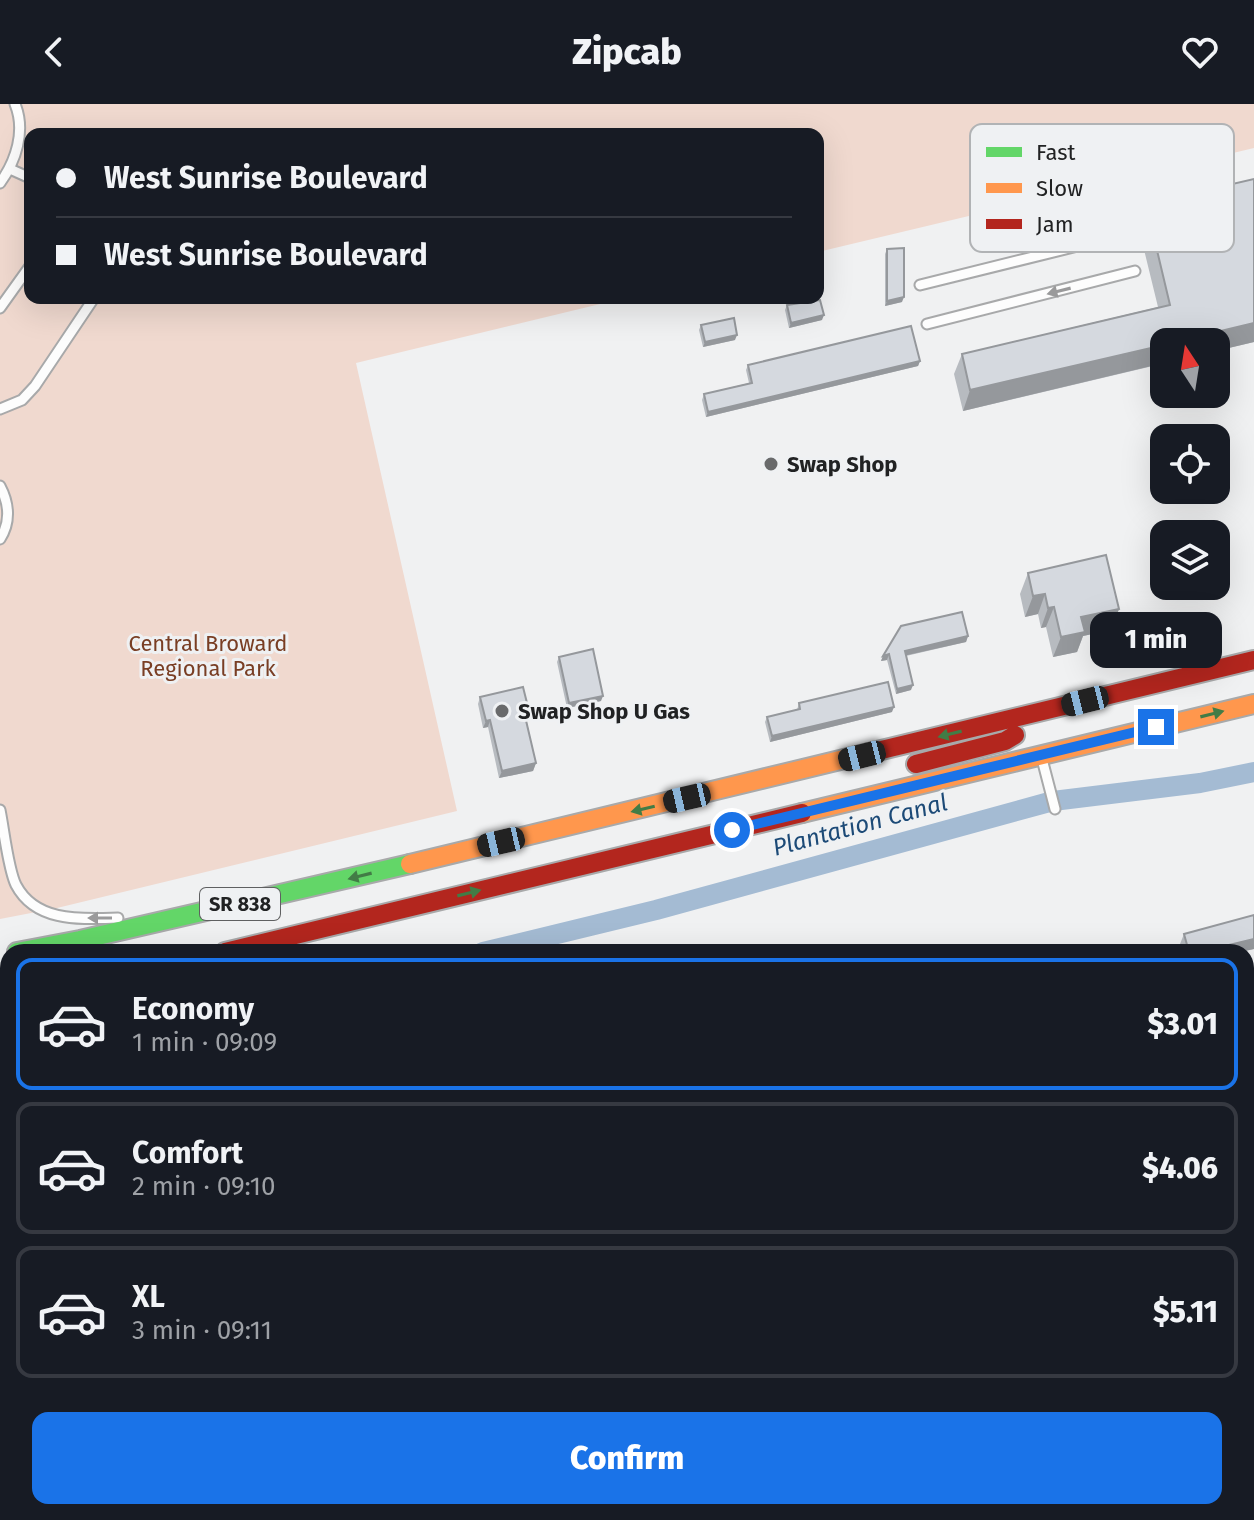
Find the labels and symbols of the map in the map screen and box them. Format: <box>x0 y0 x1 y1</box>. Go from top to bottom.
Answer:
legend <box>970 124 1234 252</box>
text: Fast <box>1036 139 1076 166</box>
text: Slow <box>1036 175 1083 202</box>
text: Jam <box>1036 211 1074 238</box>
one-way arrow <box>1047 285 1072 297</box>
north arrow <box>1150 328 1230 408</box>
place label: Swap Shop <box>787 451 897 478</box>
marker: Swap Shop <box>762 455 780 473</box>
callout: 1 min <box>1090 611 1222 667</box>
park label: Central Broward Regional Park <box>129 630 287 682</box>
car <box>1059 684 1111 718</box>
place label: Swap Shop U Gas <box>518 698 690 725</box>
marker: Swap Shop U Gas <box>493 702 511 720</box>
one-way arrow <box>1199 707 1224 720</box>
route end <box>1138 709 1174 745</box>
one-way arrow <box>938 728 963 740</box>
car <box>836 739 888 773</box>
car <box>661 781 713 815</box>
water label: Plantation Canal <box>770 788 950 862</box>
one-way arrow <box>630 803 655 815</box>
route start <box>714 812 750 848</box>
car <box>475 825 527 859</box>
one-way arrow <box>347 870 372 882</box>
one-way arrow <box>457 887 482 899</box>
road number: SR 838 <box>200 888 280 920</box>
one-way arrow <box>87 912 112 925</box>

